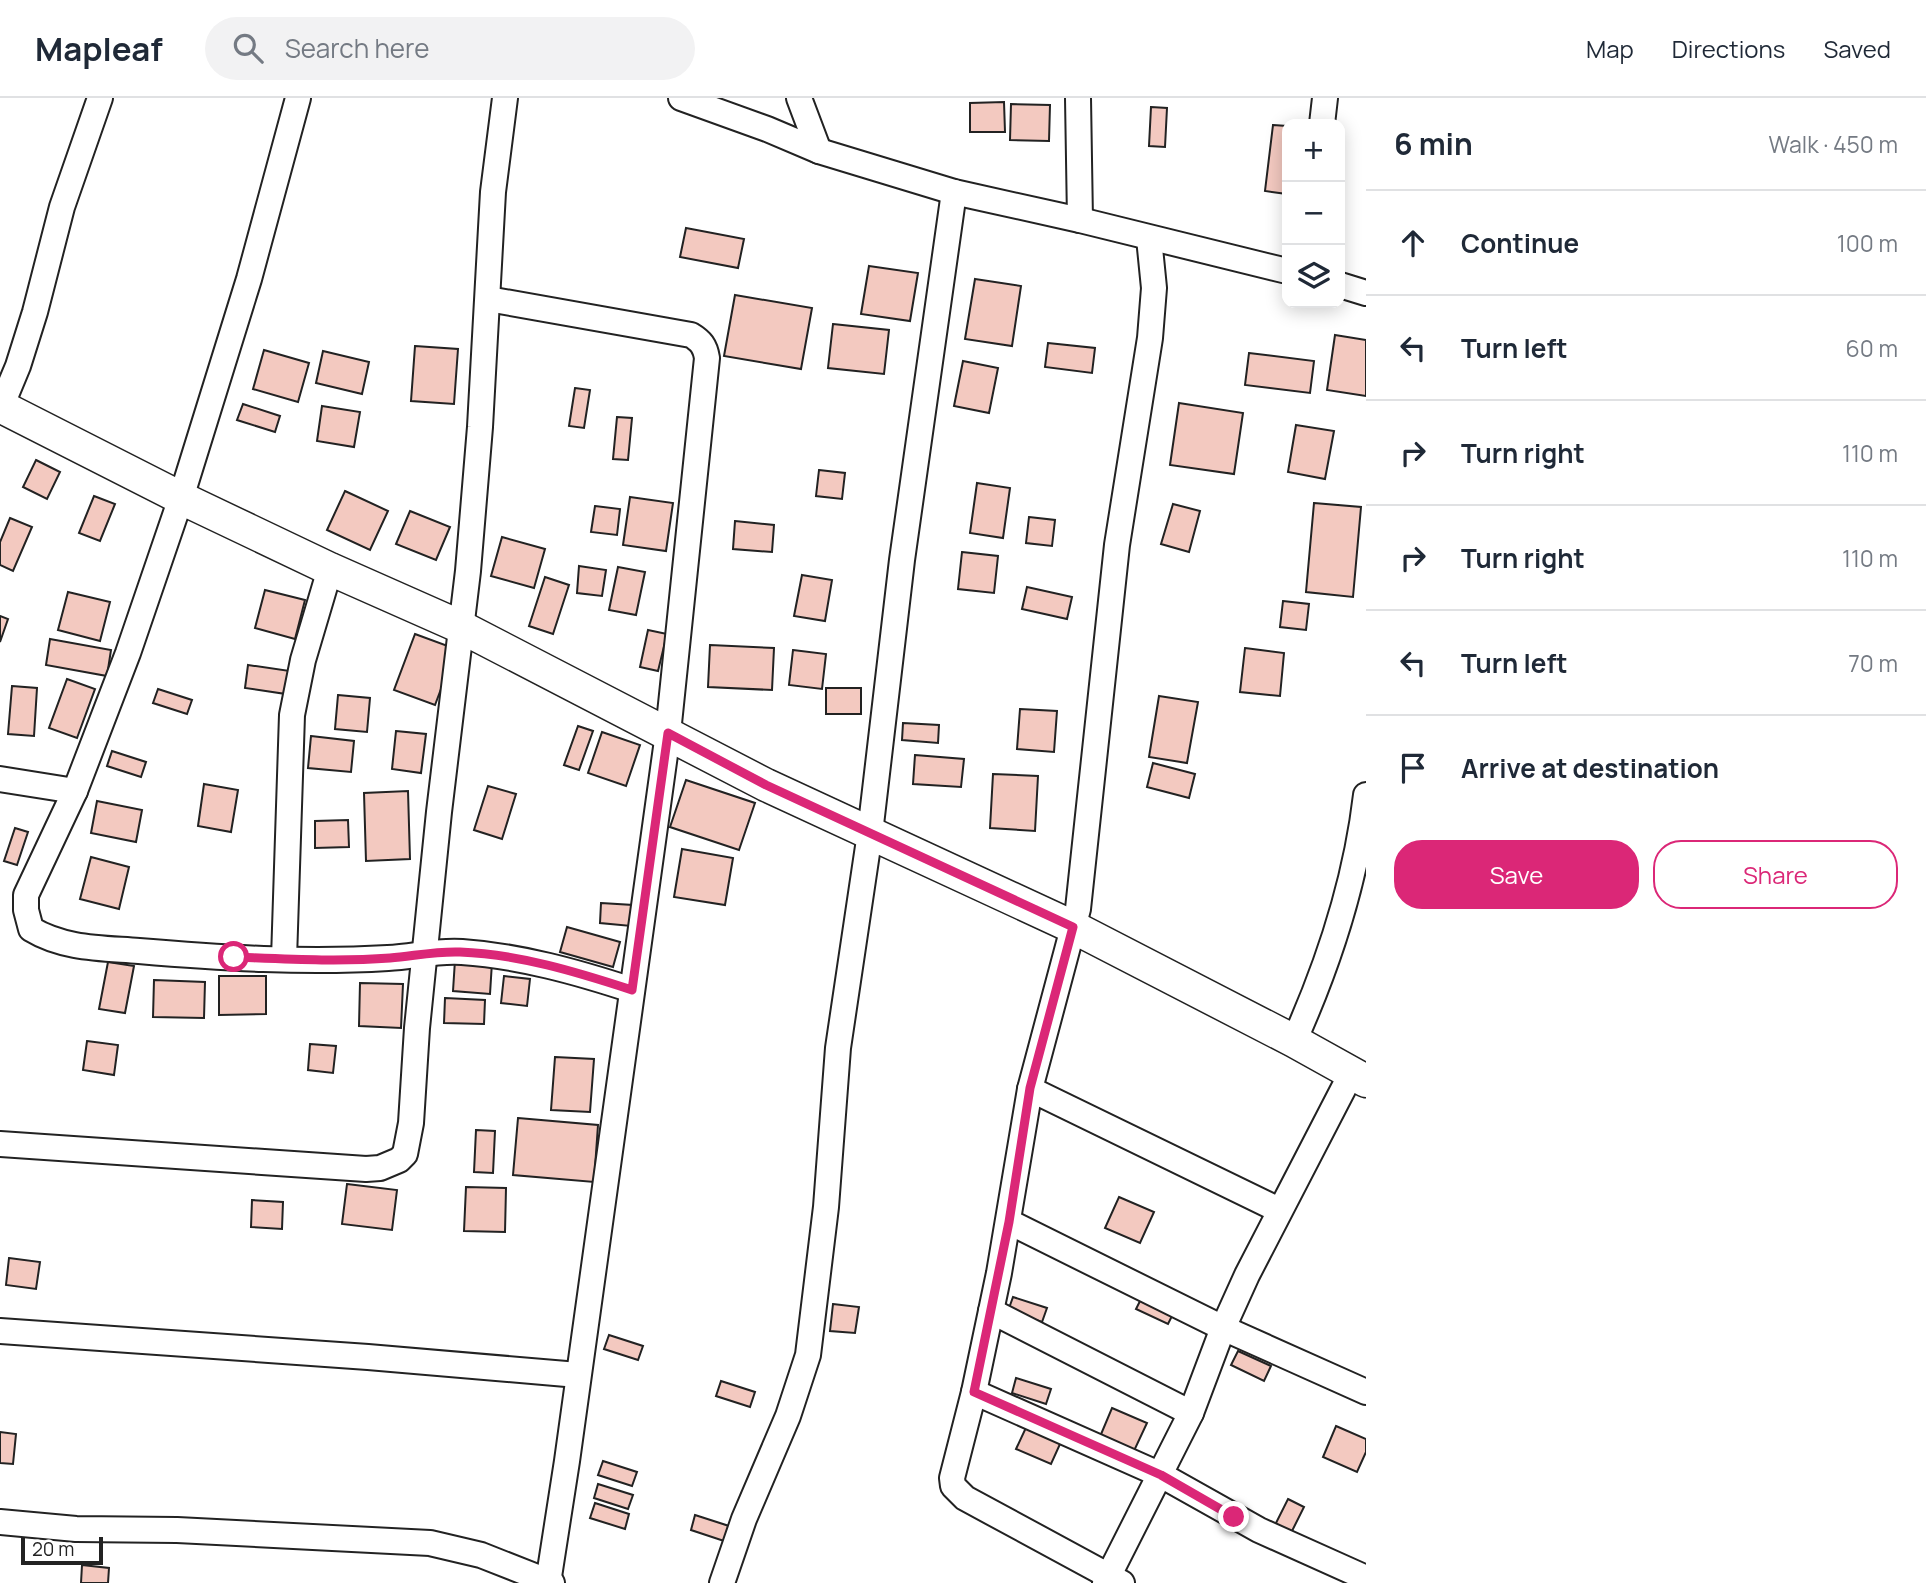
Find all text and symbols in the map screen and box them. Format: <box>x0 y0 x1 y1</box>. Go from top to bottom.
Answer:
search box <box>205 17 695 80</box>
text: Mapleaf <box>35 26 163 71</box>
icon: search <box>229 29 267 67</box>
text: Search here <box>285 30 429 66</box>
text: Map <box>1586 32 1634 65</box>
text: Directions <box>1672 32 1785 65</box>
text: Saved <box>1823 32 1891 65</box>
map controls <box>1282 119 1345 308</box>
button: + <box>1282 119 1345 182</box>
text: 6 min <box>1394 123 1473 164</box>
text: Walk · 450 m <box>1769 128 1898 160</box>
button: − <box>1282 182 1345 245</box>
icon: ahead <box>1394 224 1432 262</box>
text: Continue <box>1461 225 1579 261</box>
text: 100 m <box>1837 227 1898 259</box>
button: layers <box>1282 245 1345 308</box>
icon: left <box>1394 329 1432 367</box>
text: Turn left <box>1461 330 1568 366</box>
text: 60 m <box>1846 332 1898 364</box>
icon: right <box>1394 434 1432 472</box>
text: Turn right <box>1461 435 1585 471</box>
text: 110 m <box>1842 437 1898 469</box>
icon: right <box>1394 539 1432 577</box>
text: Turn right <box>1461 540 1585 576</box>
text: 110 m <box>1842 542 1898 574</box>
icon: left <box>1394 644 1432 682</box>
text: Turn left <box>1461 645 1568 681</box>
text: 70 m <box>1848 647 1898 679</box>
icon: arrive <box>1394 749 1432 787</box>
text: Arrive at destination <box>1461 750 1719 786</box>
button: Save <box>1394 840 1639 909</box>
button: Share <box>1653 840 1898 909</box>
route start <box>218 941 249 972</box>
route end <box>1218 1501 1249 1532</box>
scale bar <box>21 1534 103 1566</box>
text: 20 m <box>32 1536 74 1562</box>

